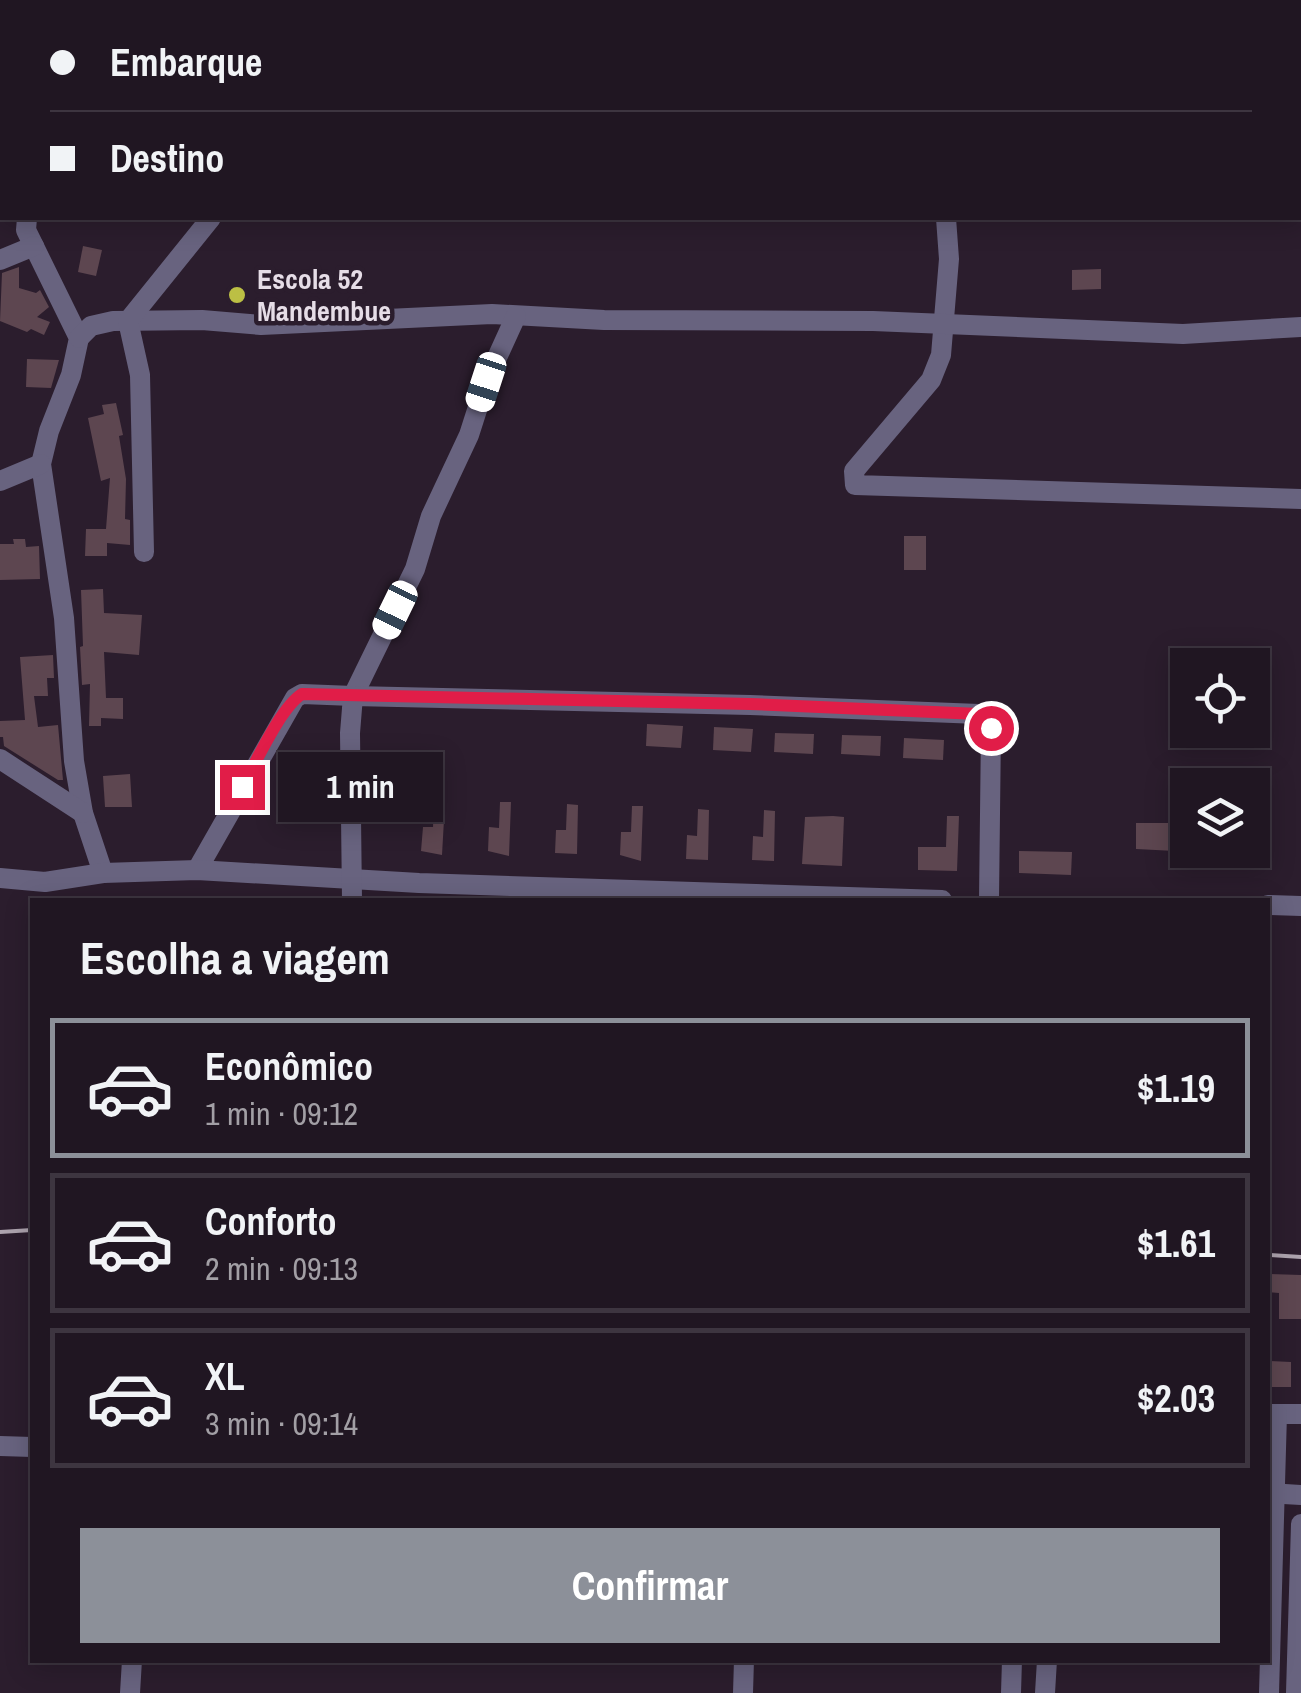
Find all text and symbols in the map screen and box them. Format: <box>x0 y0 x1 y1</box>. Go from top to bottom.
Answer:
text: Embarque <box>110 37 262 88</box>
text: Destino <box>110 133 224 184</box>
place label: Escola 52 Mandembue <box>257 260 391 330</box>
marker: Escola 52 Mandembue <box>226 284 248 306</box>
car <box>462 349 510 415</box>
car <box>368 576 422 644</box>
map controls <box>1170 648 1270 868</box>
button: locate <box>1170 648 1270 748</box>
route start <box>969 706 1014 751</box>
callout: 1 min <box>277 752 442 822</box>
route end <box>220 765 265 810</box>
text: 1 min <box>326 765 395 808</box>
button: layers <box>1170 768 1270 868</box>
text: Escolha a viagem <box>80 927 390 988</box>
text: Econômico <box>205 1041 373 1092</box>
icon: car <box>85 1043 175 1133</box>
text: $1.19 <box>1137 1063 1215 1114</box>
text: 1 min · 09:12 <box>205 1092 358 1135</box>
text: Conforto <box>205 1196 337 1247</box>
icon: car <box>85 1198 175 1288</box>
text: $1.61 <box>1137 1218 1215 1269</box>
text: 2 min · 09:13 <box>205 1247 358 1290</box>
text: XL <box>205 1351 245 1402</box>
icon: car <box>85 1353 175 1443</box>
text: $2.03 <box>1137 1373 1215 1424</box>
text: 3 min · 09:14 <box>205 1402 358 1445</box>
button: Confirmar <box>80 1528 1220 1643</box>

